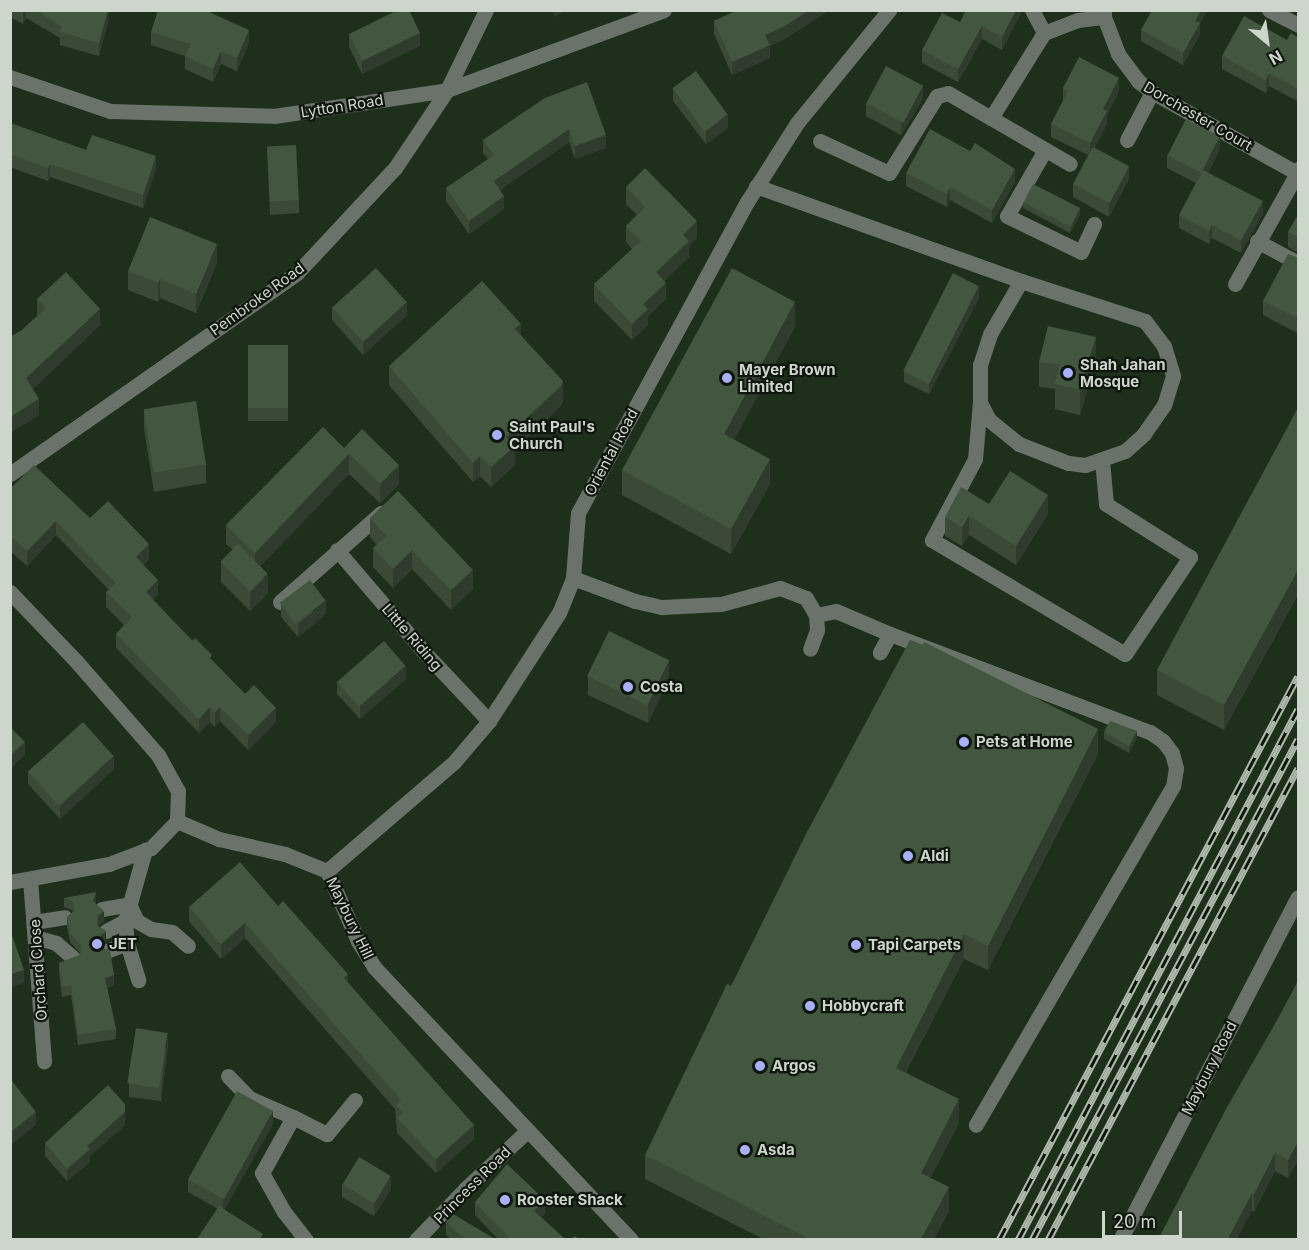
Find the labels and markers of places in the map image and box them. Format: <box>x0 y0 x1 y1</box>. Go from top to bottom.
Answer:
place label: Shah Jahan Mosque <box>1080 355 1166 390</box>
place label: Mayer Brown Limited <box>739 360 836 395</box>
marker: Shah Jahan Mosque <box>1061 366 1075 380</box>
marker: Mayer Brown Limited <box>720 371 734 385</box>
place label: Saint Paul's Church <box>509 417 595 452</box>
marker: Saint Paul's Church <box>490 428 504 442</box>
place label: Costa <box>640 678 683 696</box>
marker: Costa <box>621 680 635 694</box>
place label: Pets at Home <box>976 733 1073 751</box>
marker: Pets at Home <box>957 735 971 749</box>
place label: Aldi <box>920 847 949 865</box>
marker: Aldi <box>901 849 915 863</box>
place label: JET <box>109 935 137 953</box>
place label: Tapi Carpets <box>868 936 961 954</box>
marker: JET <box>90 937 104 951</box>
marker: Tapi Carpets <box>849 938 863 952</box>
place label: Hobbycraft <box>822 997 904 1015</box>
marker: Hobbycraft <box>803 999 817 1013</box>
place label: Argos <box>772 1057 816 1075</box>
marker: Argos <box>753 1059 767 1073</box>
place label: Asda <box>757 1141 795 1159</box>
marker: Asda <box>738 1143 752 1157</box>
place label: Rooster Shack <box>517 1191 623 1209</box>
marker: Rooster Shack <box>498 1193 512 1207</box>

